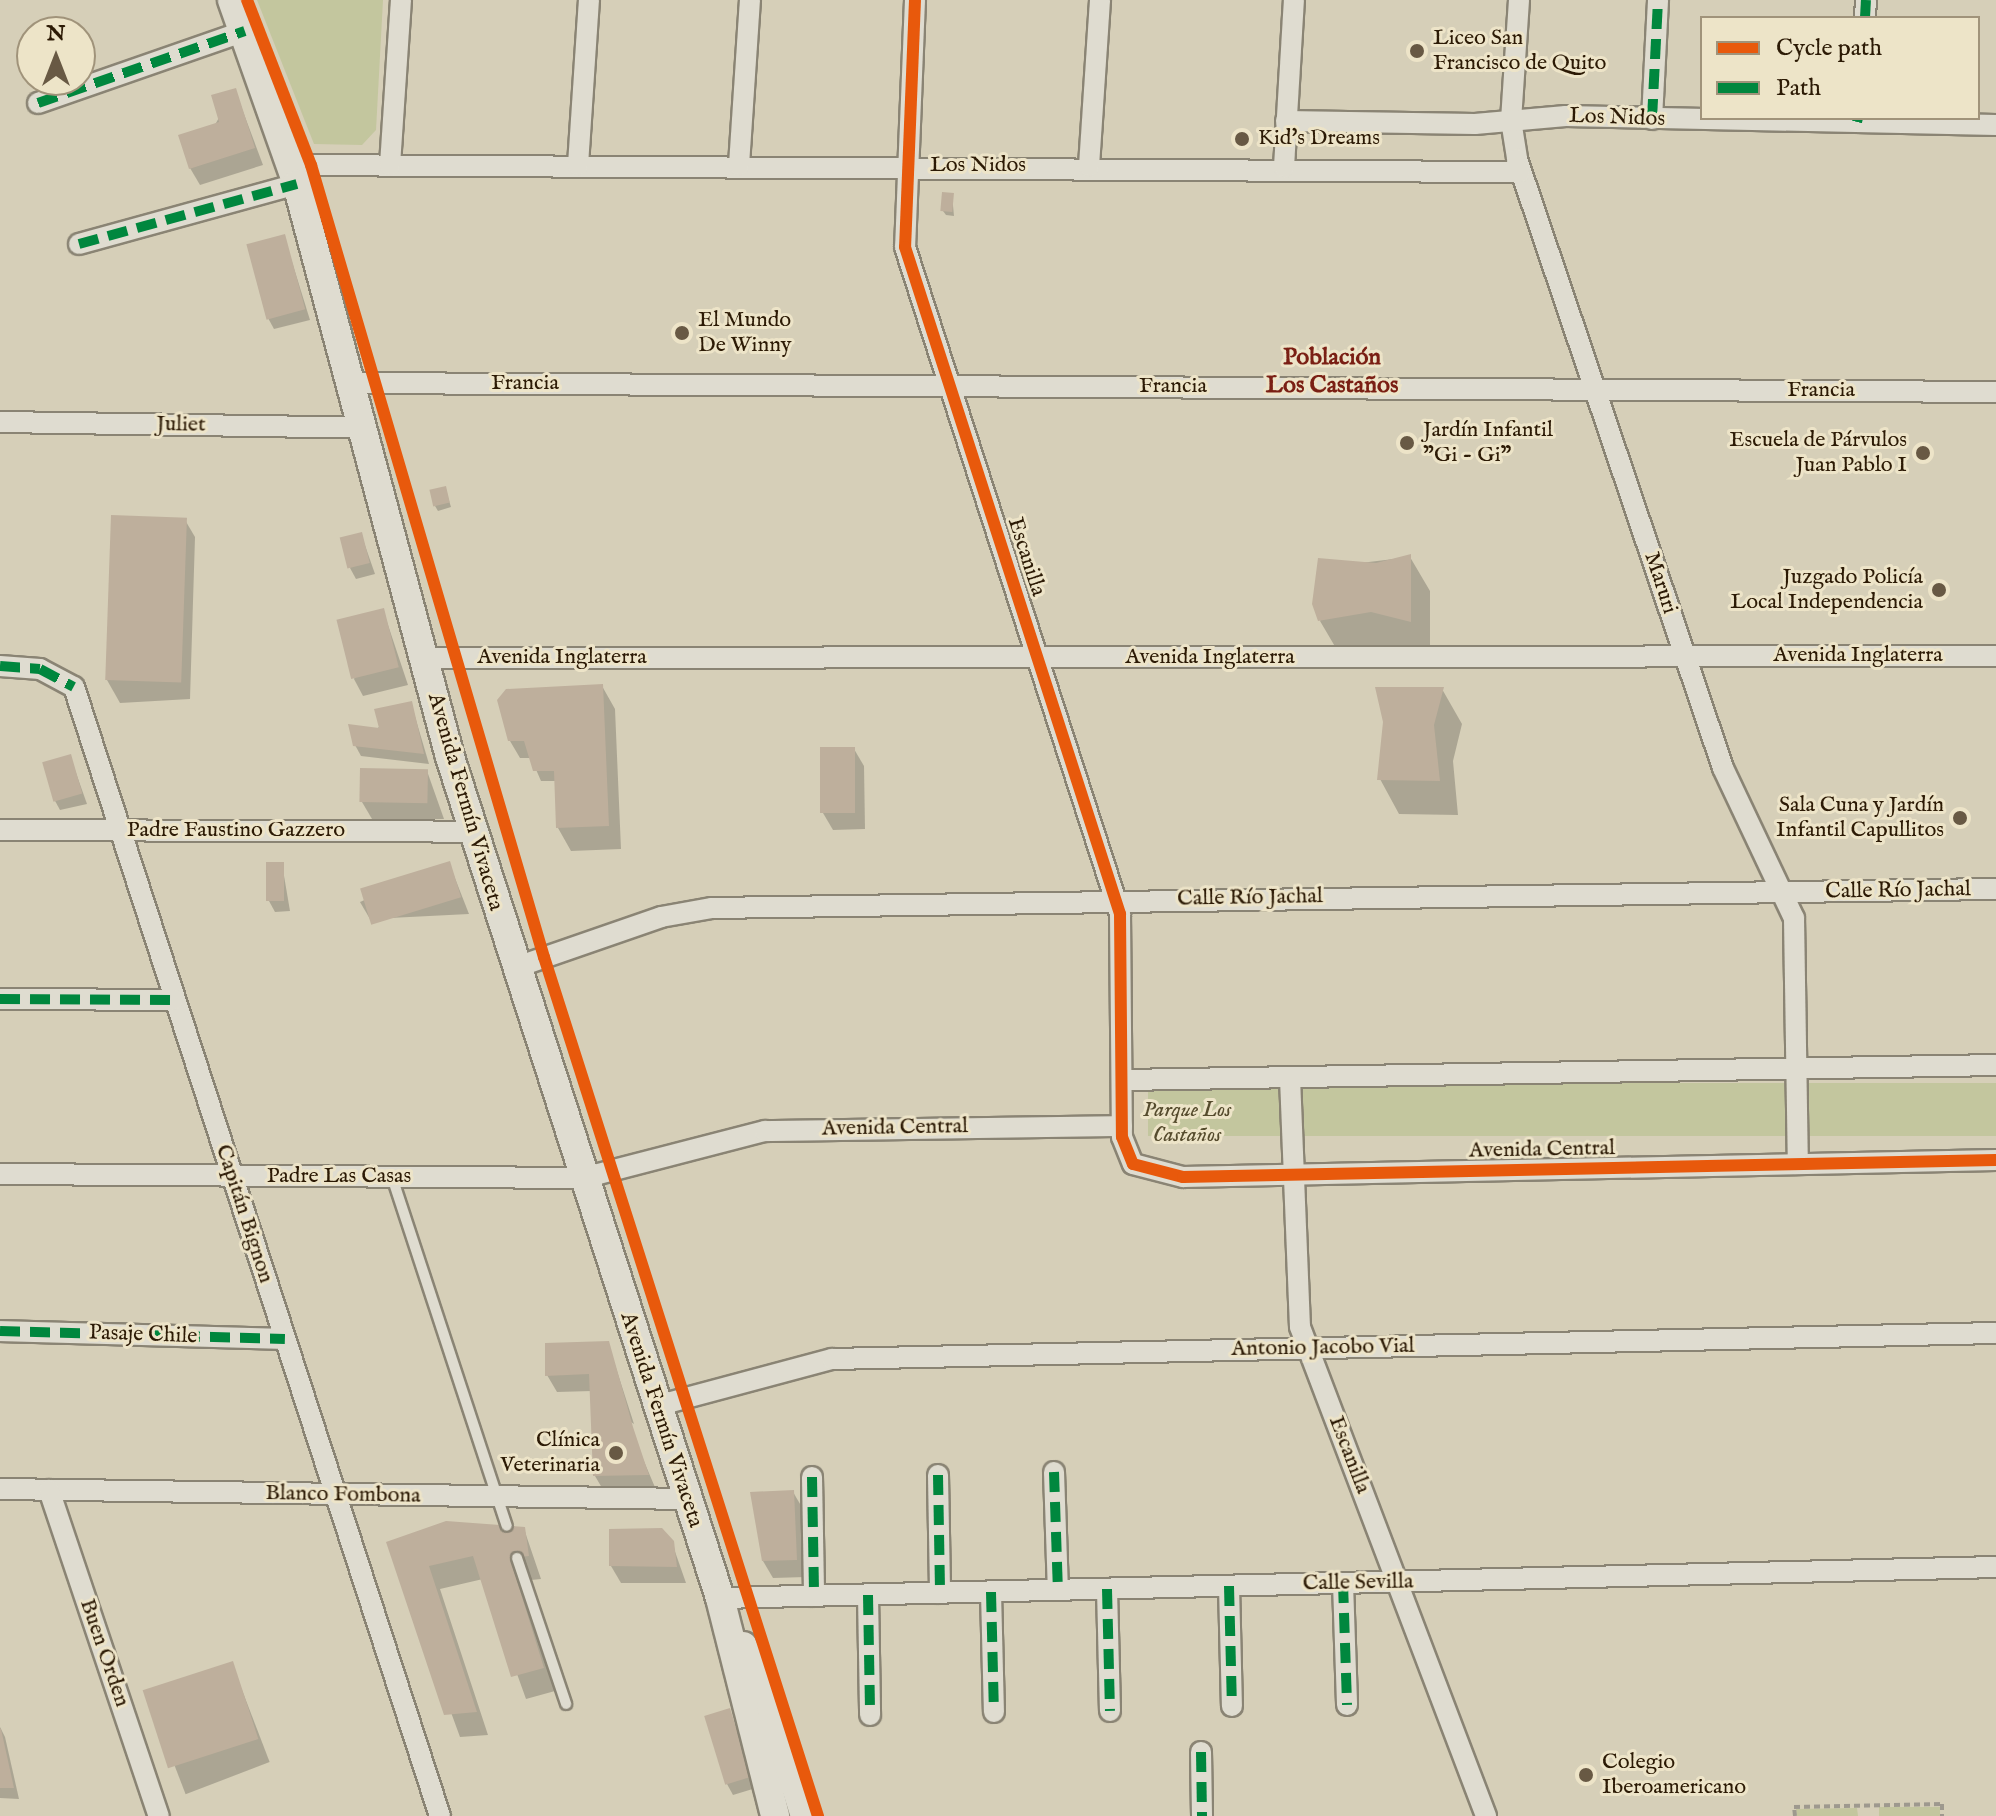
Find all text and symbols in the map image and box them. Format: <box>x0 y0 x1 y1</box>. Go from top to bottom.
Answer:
north arrow <box>16 16 96 96</box>
legend <box>1700 16 1980 120</box>
text: N <box>46 20 66 48</box>
place label: Liceo San Francisco de Quito <box>1433 25 1606 76</box>
text: Cycle path <box>1776 33 1882 64</box>
marker: Liceo San Francisco de Quito <box>1408 42 1426 60</box>
text: Path <box>1776 73 1821 104</box>
street label: Los Nidos <box>1568 103 1666 133</box>
place label: Kid's Dreams <box>1258 126 1380 152</box>
marker: Kid's Dreams <box>1233 130 1251 148</box>
street label: Los Nidos <box>930 153 1026 179</box>
place label: El Mundo De Winny <box>698 307 792 358</box>
marker: El Mundo De Winny <box>673 324 691 342</box>
district label: Población Los Castaños <box>1266 344 1398 400</box>
street label: Francia <box>491 371 559 397</box>
street label: Francia <box>1139 374 1207 400</box>
street label: Francia <box>1787 378 1855 404</box>
street label: Juliet <box>156 411 206 439</box>
place label: Jardín Infantil "Gi - Gi" <box>1423 417 1553 468</box>
place label: Escuela de Párvulos Juan Pablo I <box>1729 427 1907 478</box>
marker: Jardín Infantil "Gi - Gi" <box>1398 434 1416 452</box>
marker: Escuela de Párvulos Juan Pablo I <box>1914 444 1932 462</box>
street label: Escanilla <box>1001 514 1051 600</box>
street label: Maruri <box>1638 549 1682 617</box>
place label: Juzgado Policía Local Independencia <box>1730 564 1923 616</box>
marker: Juzgado Policía Local Independencia <box>1930 581 1948 599</box>
street label: Avenida Inglaterra <box>1773 643 1943 669</box>
street label: Avenida Inglaterra <box>477 645 647 671</box>
street label: Avenida Inglaterra <box>1125 645 1295 671</box>
street label: Avenida Fermín Vivaceta <box>421 690 509 914</box>
place label: Sala Cuna y Jardín Infantil Capullitos <box>1776 792 1944 844</box>
marker: Sala Cuna y Jardín Infantil Capullitos <box>1951 809 1969 827</box>
street label: Padre Faustino Gazzero <box>127 818 345 844</box>
street label: Calle Río Jachal <box>1825 877 1971 905</box>
street label: Calle Río Jachal <box>1177 884 1323 912</box>
park label: Parque Los Castaños <box>1143 1097 1231 1148</box>
street label: Avenida Central <box>822 1114 968 1142</box>
street label: Avenida Central <box>1469 1136 1615 1164</box>
street label: Capitán Bignon <box>209 1141 279 1287</box>
street label: Padre Las Casas <box>267 1164 411 1190</box>
street label: Avenida Fermín Vivaceta <box>614 1309 708 1531</box>
street label: Pasaje Chile <box>88 1320 198 1350</box>
street label: Antonio Jacobo Vial <box>1231 1333 1415 1363</box>
street label: Escanilla <box>1322 1412 1376 1498</box>
place label: Clínica Veterinaria <box>500 1427 600 1478</box>
marker: Clínica Veterinaria <box>607 1444 625 1462</box>
street label: Blanco Fombona <box>265 1480 421 1510</box>
street label: Calle Sevilla <box>1302 1569 1414 1597</box>
street label: Buen Orden <box>73 1596 135 1710</box>
place label: Colegio Iberoamericano <box>1602 1749 1746 1800</box>
marker: Colegio Iberoamericano <box>1577 1766 1595 1784</box>

